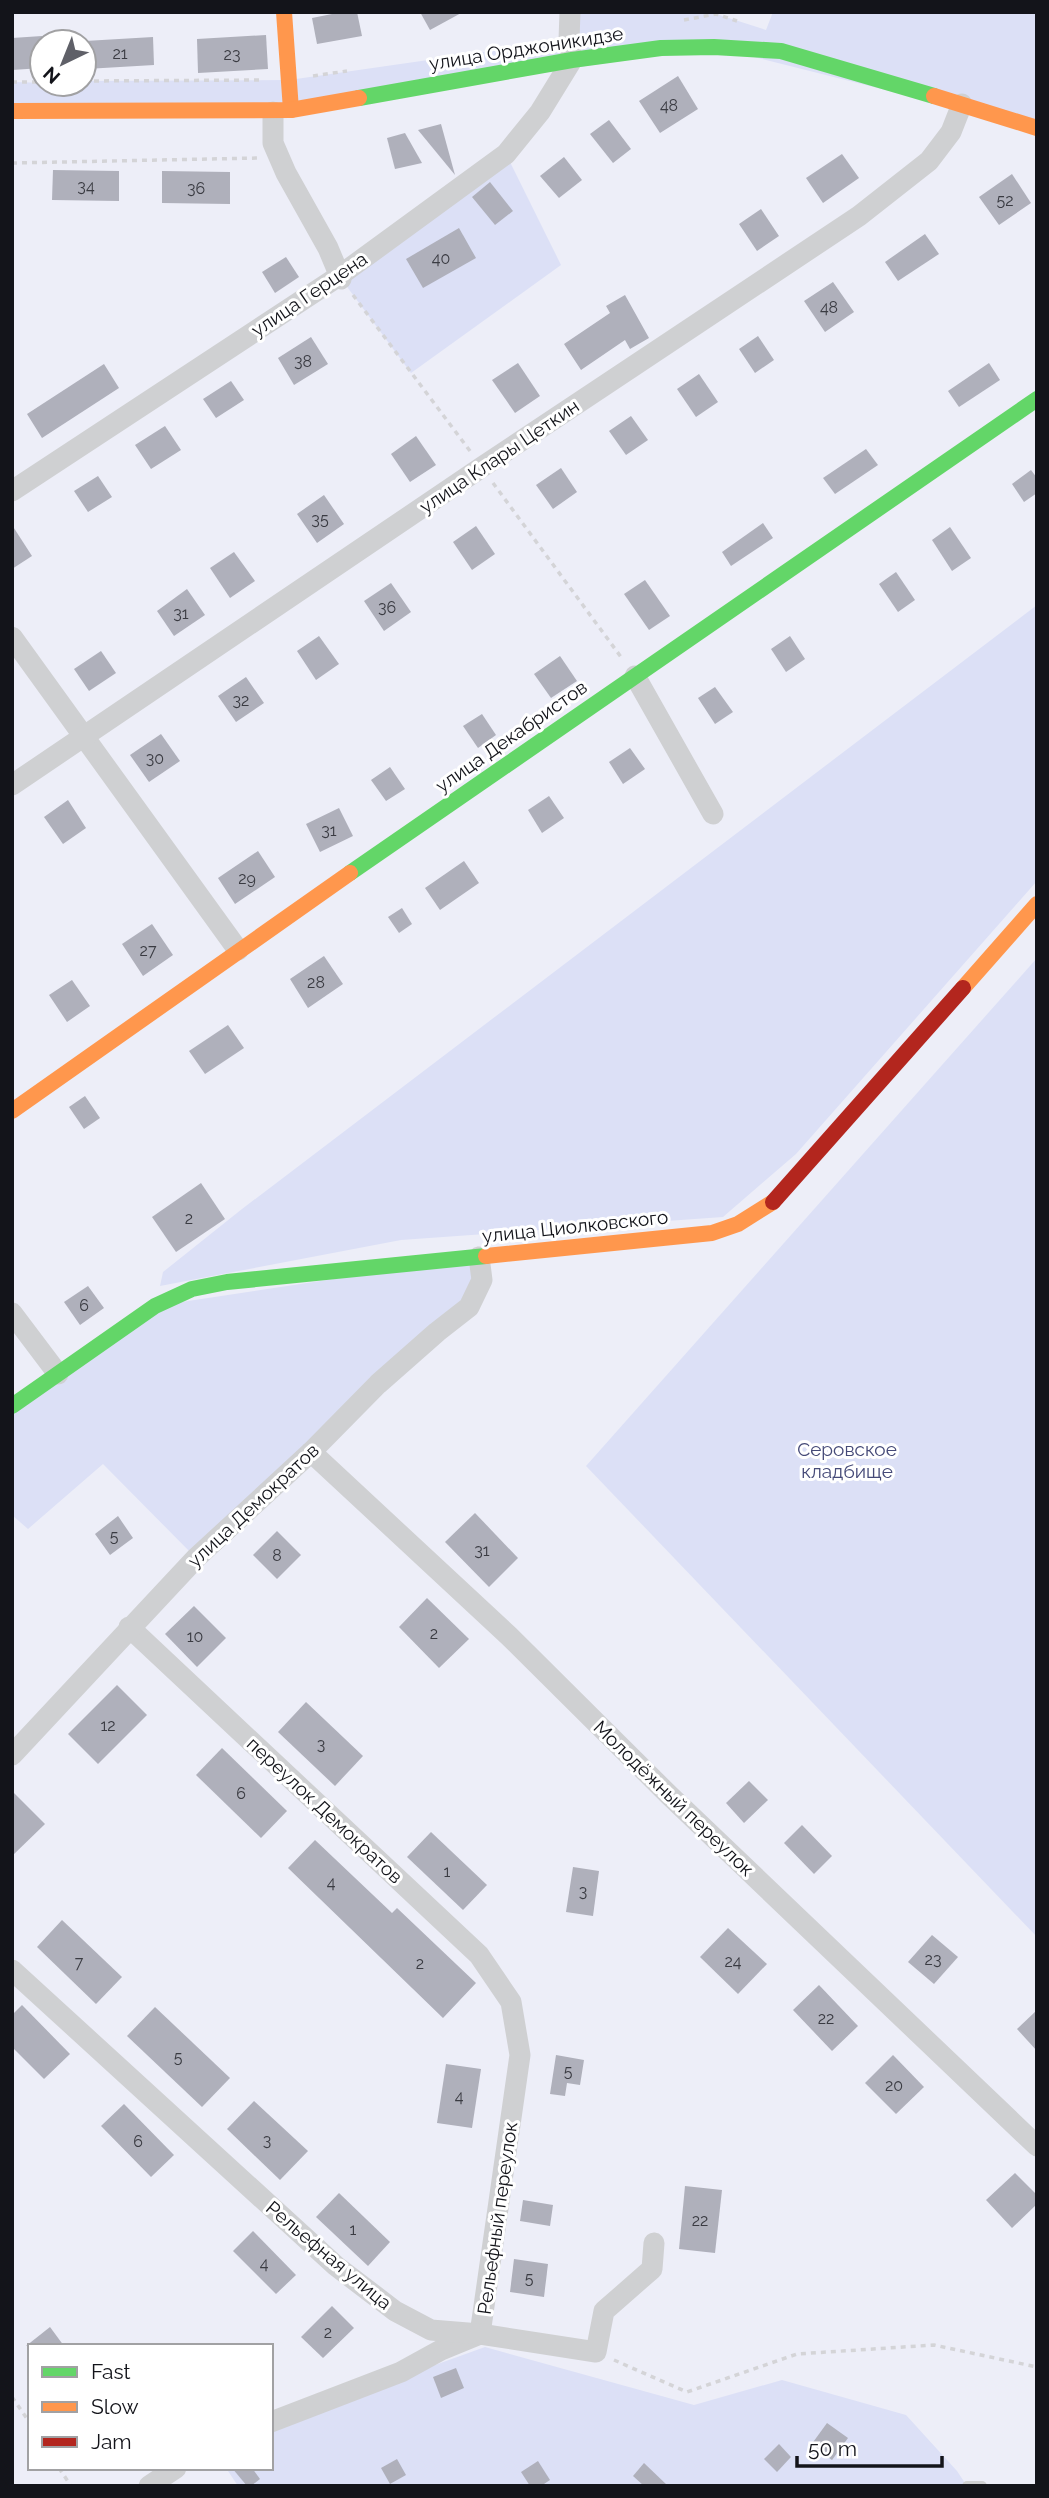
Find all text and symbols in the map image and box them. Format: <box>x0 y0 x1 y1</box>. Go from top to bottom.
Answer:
street label: улица Орджоникидзе <box>427 22 625 74</box>
north arrow <box>28 28 98 98</box>
house number: 21 <box>112 44 128 63</box>
house number: 23 <box>224 45 240 64</box>
text: N <box>39 62 64 88</box>
house number: 48 <box>660 96 678 115</box>
house number: 34 <box>77 177 95 196</box>
house number: 36 <box>187 179 205 198</box>
house number: 52 <box>996 191 1014 210</box>
street label: улица Герцена <box>247 247 371 341</box>
house number: 40 <box>432 249 450 268</box>
house number: 48 <box>820 298 838 317</box>
house number: 38 <box>294 352 312 371</box>
street label: улица Клары Цеткин <box>415 394 583 518</box>
house number: 35 <box>311 510 329 529</box>
house number: 36 <box>378 598 396 617</box>
house number: 31 <box>173 604 189 623</box>
street label: улица Декабристов <box>431 675 591 797</box>
house number: 32 <box>233 691 249 710</box>
house number: 30 <box>146 749 164 768</box>
house number: 31 <box>321 821 337 840</box>
house number: 29 <box>238 869 256 888</box>
house number: 27 <box>140 941 157 960</box>
house number: 28 <box>307 973 325 992</box>
street label: улица Циолковского <box>481 1205 669 1247</box>
house number: 2 <box>185 1209 193 1228</box>
house number: 6 <box>79 1296 89 1315</box>
park label: Серовское кладбище <box>797 1438 897 1482</box>
street label: улица Демократов <box>183 1439 323 1571</box>
house number: 5 <box>110 1527 119 1546</box>
house number: 31 <box>474 1541 490 1560</box>
house number: 8 <box>272 1546 282 1565</box>
house number: 2 <box>430 1624 438 1643</box>
house number: 10 <box>187 1627 203 1646</box>
house number: 12 <box>100 1716 116 1735</box>
street label: Молодёжный переулок <box>589 1716 759 1880</box>
street label: переулок Демократов <box>243 1732 407 1888</box>
house number: 3 <box>317 1735 325 1754</box>
house number: 6 <box>236 1784 246 1803</box>
house number: 1 <box>444 1862 451 1881</box>
house number: 4 <box>327 1873 336 1892</box>
house number: 3 <box>579 1882 587 1901</box>
house number: 23 <box>925 1950 941 1969</box>
house number: 24 <box>724 1952 742 1971</box>
house number: 7 <box>75 1953 84 1972</box>
house number: 2 <box>416 1954 424 1973</box>
house number: 22 <box>818 2009 834 2028</box>
house number: 5 <box>174 2048 183 2067</box>
house number: 5 <box>564 2062 573 2081</box>
house number: 20 <box>885 2076 903 2095</box>
house number: 4 <box>455 2087 464 2106</box>
street label: Рельефный переулок <box>473 2120 521 2316</box>
house number: 3 <box>263 2131 271 2150</box>
house number: 6 <box>133 2132 143 2151</box>
street label: Рельефная улица <box>262 2196 396 2314</box>
house number: 22 <box>692 2211 708 2230</box>
house number: 1 <box>350 2220 357 2239</box>
house number: 4 <box>260 2254 269 2273</box>
house number: 5 <box>525 2269 534 2288</box>
house number: 2 <box>324 2323 332 2342</box>
legend <box>28 2344 273 2470</box>
text: Fast <box>91 2359 131 2384</box>
text: Slow <box>91 2394 139 2419</box>
scale bar <box>797 2424 942 2468</box>
text: Jam <box>91 2429 132 2454</box>
text: 50 m <box>808 2436 857 2461</box>

